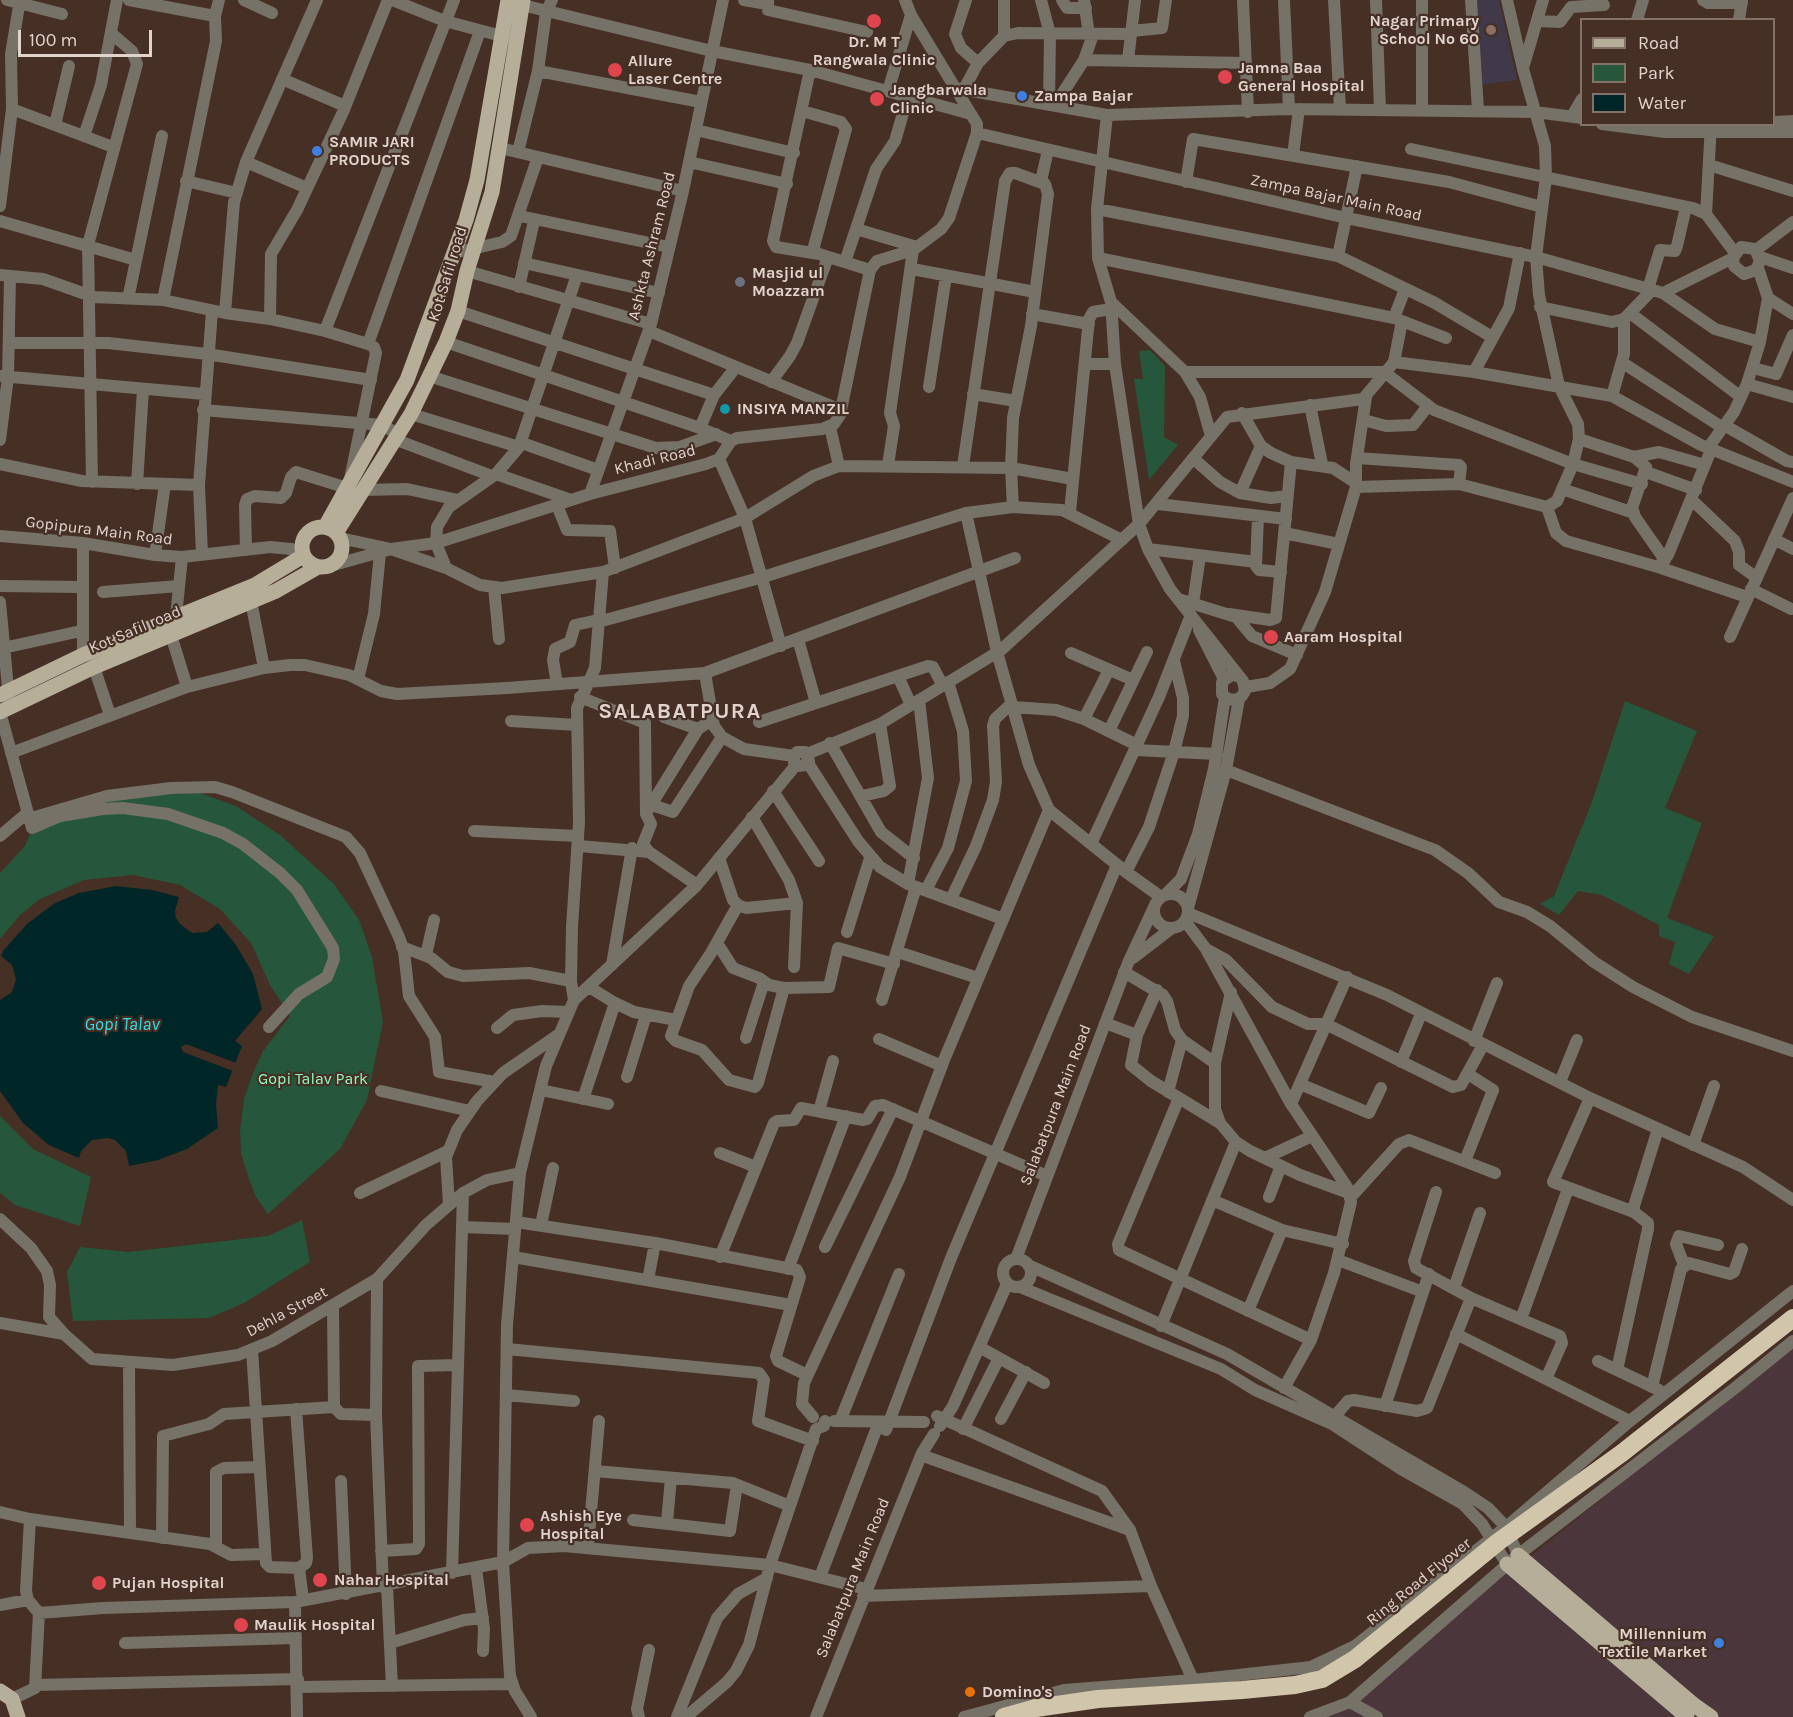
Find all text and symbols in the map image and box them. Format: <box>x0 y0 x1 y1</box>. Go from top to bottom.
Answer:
place label: Nagar Primary School No 60 <box>1369 11 1479 49</box>
marker: Dr. M T Rangwala Clinic <box>865 12 883 30</box>
scale bar <box>21 18 154 56</box>
legend <box>1580 18 1775 126</box>
marker: Nagar Primary School No 60 <box>1484 23 1498 37</box>
text: 100 m <box>29 29 77 51</box>
place label: Dr. M T Rangwala Clinic <box>813 32 935 70</box>
text: Road <box>1638 32 1679 54</box>
place label: Allure Laser Centre <box>628 51 722 89</box>
place label: Jamna Baa General Hospital <box>1238 58 1365 96</box>
marker: Allure Laser Centre <box>606 61 624 79</box>
text: Park <box>1638 62 1675 84</box>
marker: Jamna Baa General Hospital <box>1216 68 1234 86</box>
place label: Jangbarwala Clinic <box>890 80 987 118</box>
place label: Zampa Bajar <box>1034 86 1132 106</box>
marker: Zampa Bajar <box>1015 89 1029 103</box>
marker: Jangbarwala Clinic <box>868 90 886 108</box>
text: Water <box>1638 92 1686 114</box>
place label: SAMIR JARI PRODUCTS <box>329 132 415 170</box>
marker: SAMIR JARI PRODUCTS <box>310 144 324 158</box>
street label: Ashkta Ashram Road <box>624 170 680 322</box>
street label: Zampa Bajar Main Road <box>1249 170 1423 226</box>
street label: Kot Safil road <box>424 224 472 324</box>
place label: Masjid ul Moazzam <box>752 263 825 301</box>
marker: Masjid ul Moazzam <box>733 275 747 289</box>
place label: INSIYA MANZIL <box>737 399 849 419</box>
marker: INSIYA MANZIL <box>718 402 732 416</box>
street label: Khadi Road <box>612 441 698 479</box>
street label: Gopipura Main Road <box>24 512 174 550</box>
street label: Kot Safil road <box>86 602 184 658</box>
place label: Aaram Hospital <box>1284 627 1403 647</box>
marker: Aaram Hospital <box>1262 628 1280 646</box>
district label: SALABATPURA <box>598 699 762 725</box>
water label: Gopi Talav <box>84 1014 160 1036</box>
street label: Salabatpura Main Road <box>1016 1022 1096 1188</box>
park label: Gopi Talav Park <box>258 1069 368 1089</box>
street label: Dehla Street <box>243 1283 331 1341</box>
street label: Salabatpura Main Road <box>812 1495 894 1661</box>
place label: Ashish Eye Hospital <box>540 1506 622 1544</box>
marker: Ashish Eye Hospital <box>518 1516 536 1534</box>
street label: Ring Road Flyover <box>1363 1534 1475 1630</box>
place label: Nahar Hospital <box>334 1570 449 1590</box>
marker: Nahar Hospital <box>311 1571 329 1589</box>
place label: Pujan Hospital <box>112 1573 224 1593</box>
marker: Pujan Hospital <box>90 1574 108 1592</box>
place label: Maulik Hospital <box>254 1615 375 1635</box>
marker: Maulik Hospital <box>232 1616 250 1634</box>
place label: Millennium Textile Market <box>1600 1624 1707 1662</box>
marker: Millennium Textile Market <box>1712 1636 1726 1650</box>
place label: Domino's <box>982 1682 1053 1702</box>
marker: Domino's <box>963 1685 977 1699</box>

